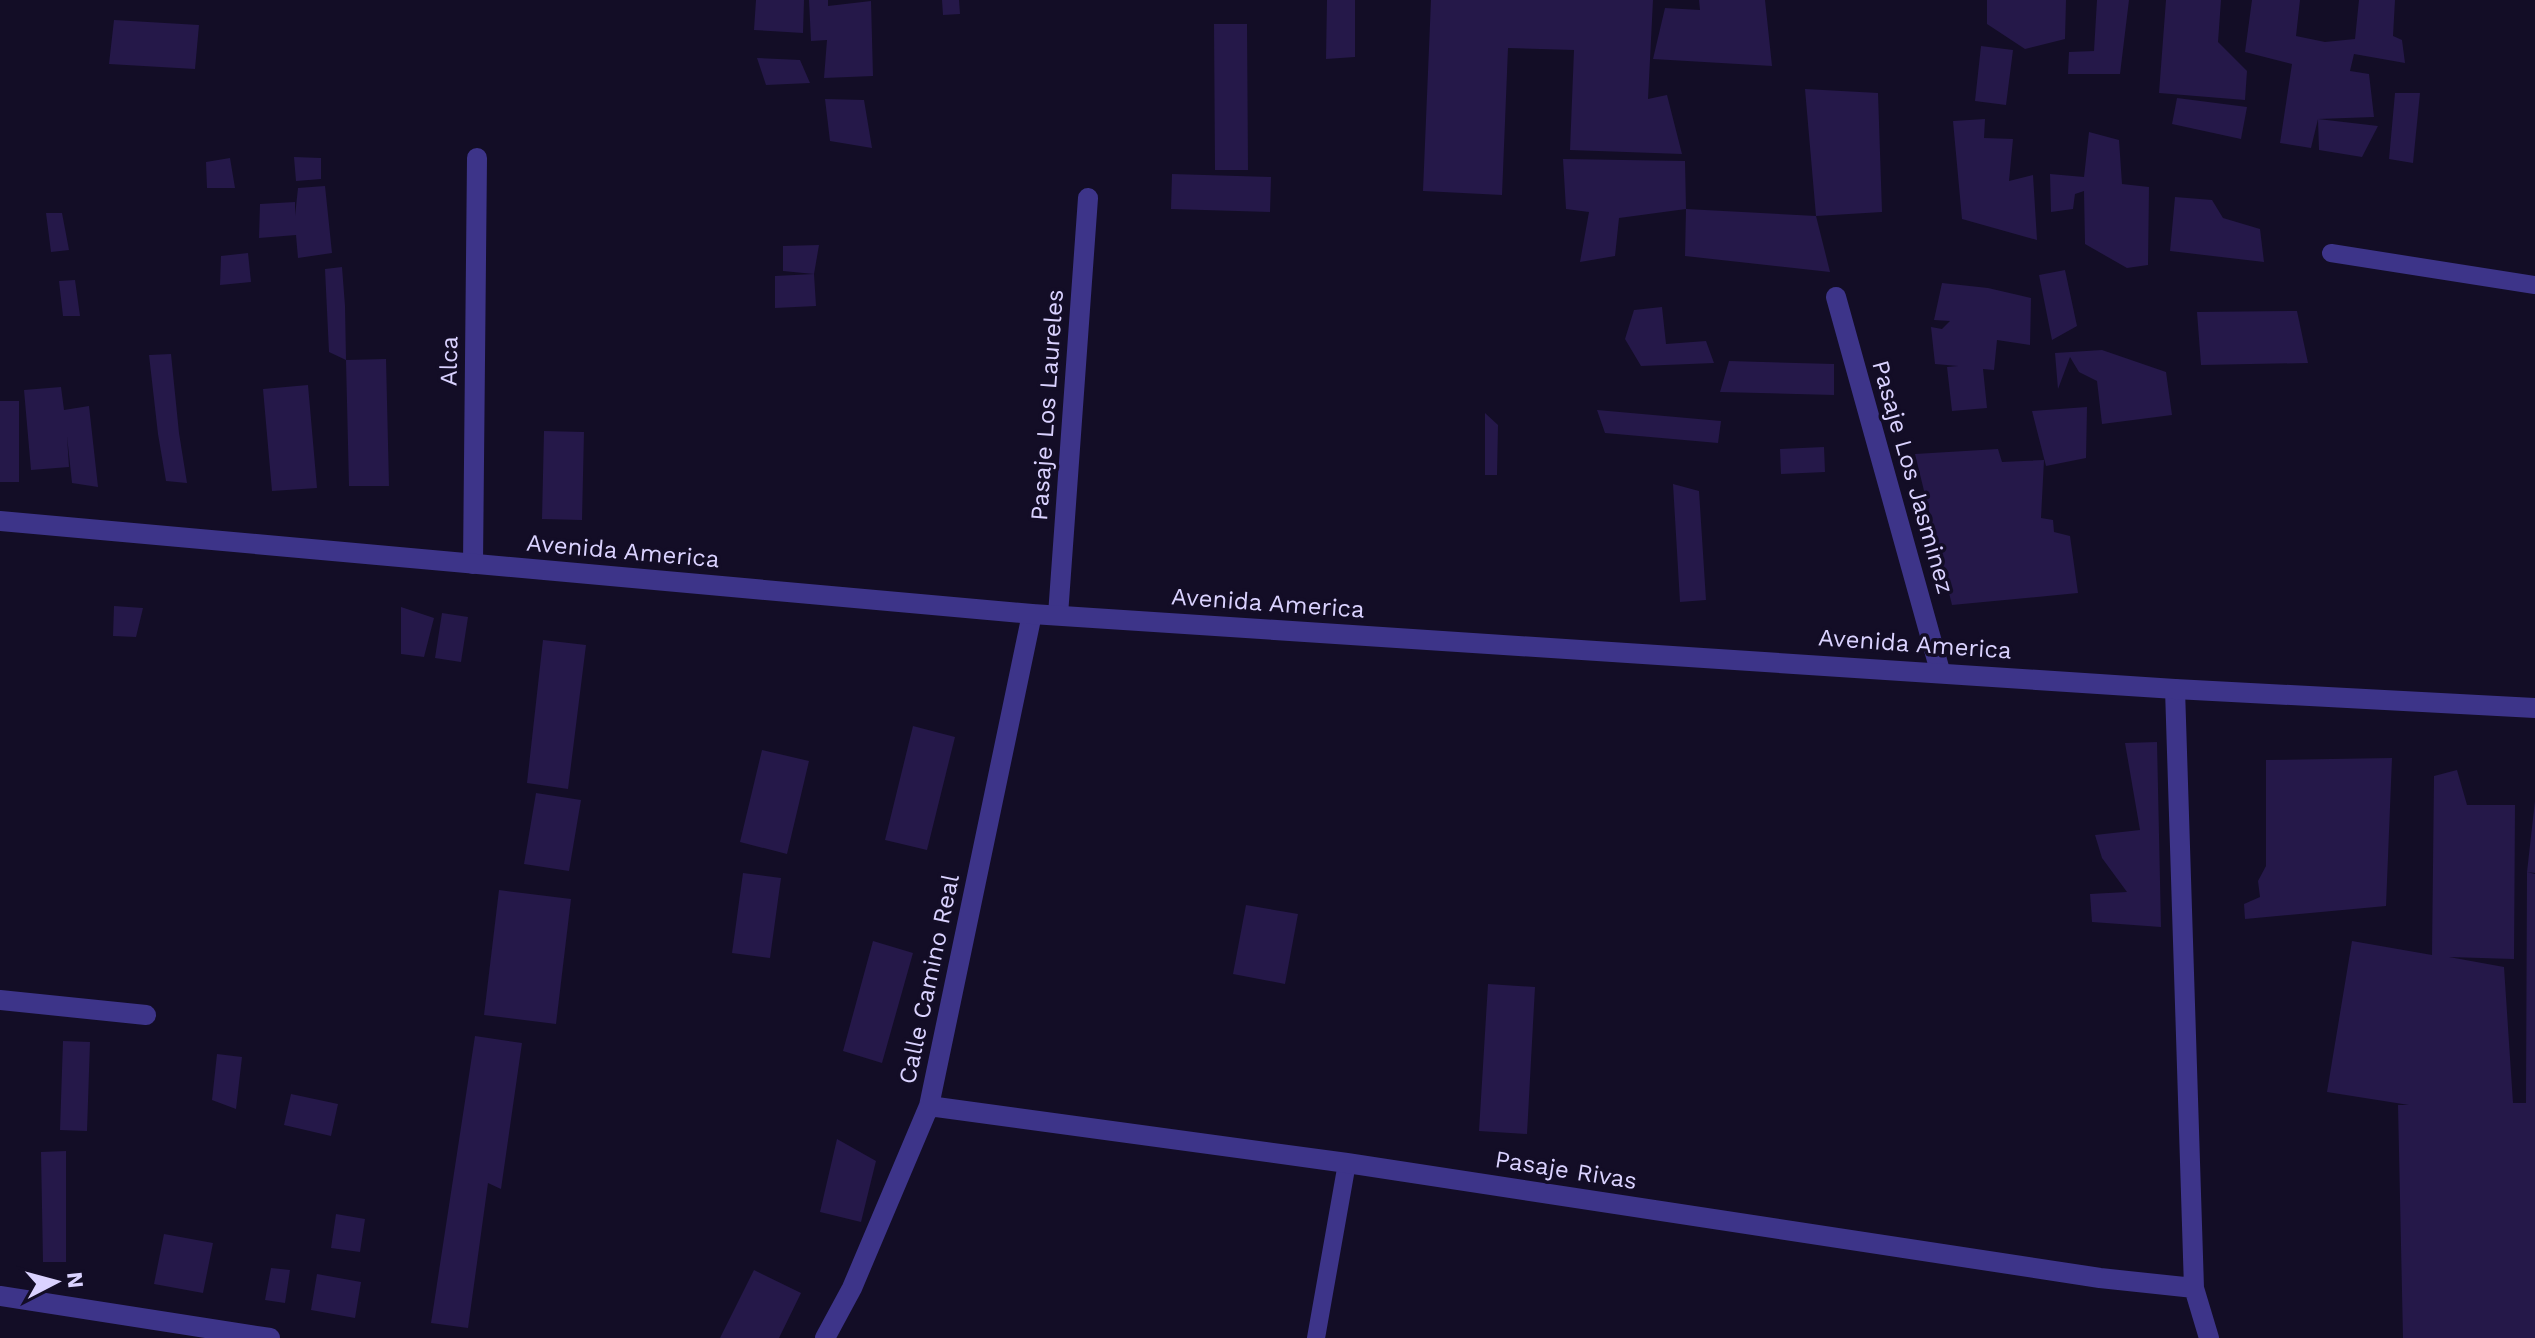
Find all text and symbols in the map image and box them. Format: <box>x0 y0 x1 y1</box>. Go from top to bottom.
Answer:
street label: Pasaje Los Laureles <box>1025 288 1069 522</box>
street label: Alca <box>435 336 463 386</box>
street label: Pasaje Los Jasminez <box>1866 357 1960 597</box>
street label: Avenida America <box>525 529 721 573</box>
street label: Avenida America <box>1170 582 1366 624</box>
street label: Avenida America <box>1817 623 2013 665</box>
street label: Calle Camino Real <box>893 871 965 1086</box>
street label: Pasaje Rivas <box>1493 1145 1639 1195</box>
north arrow <box>16 1242 96 1322</box>
text: N <box>62 1271 89 1289</box>

